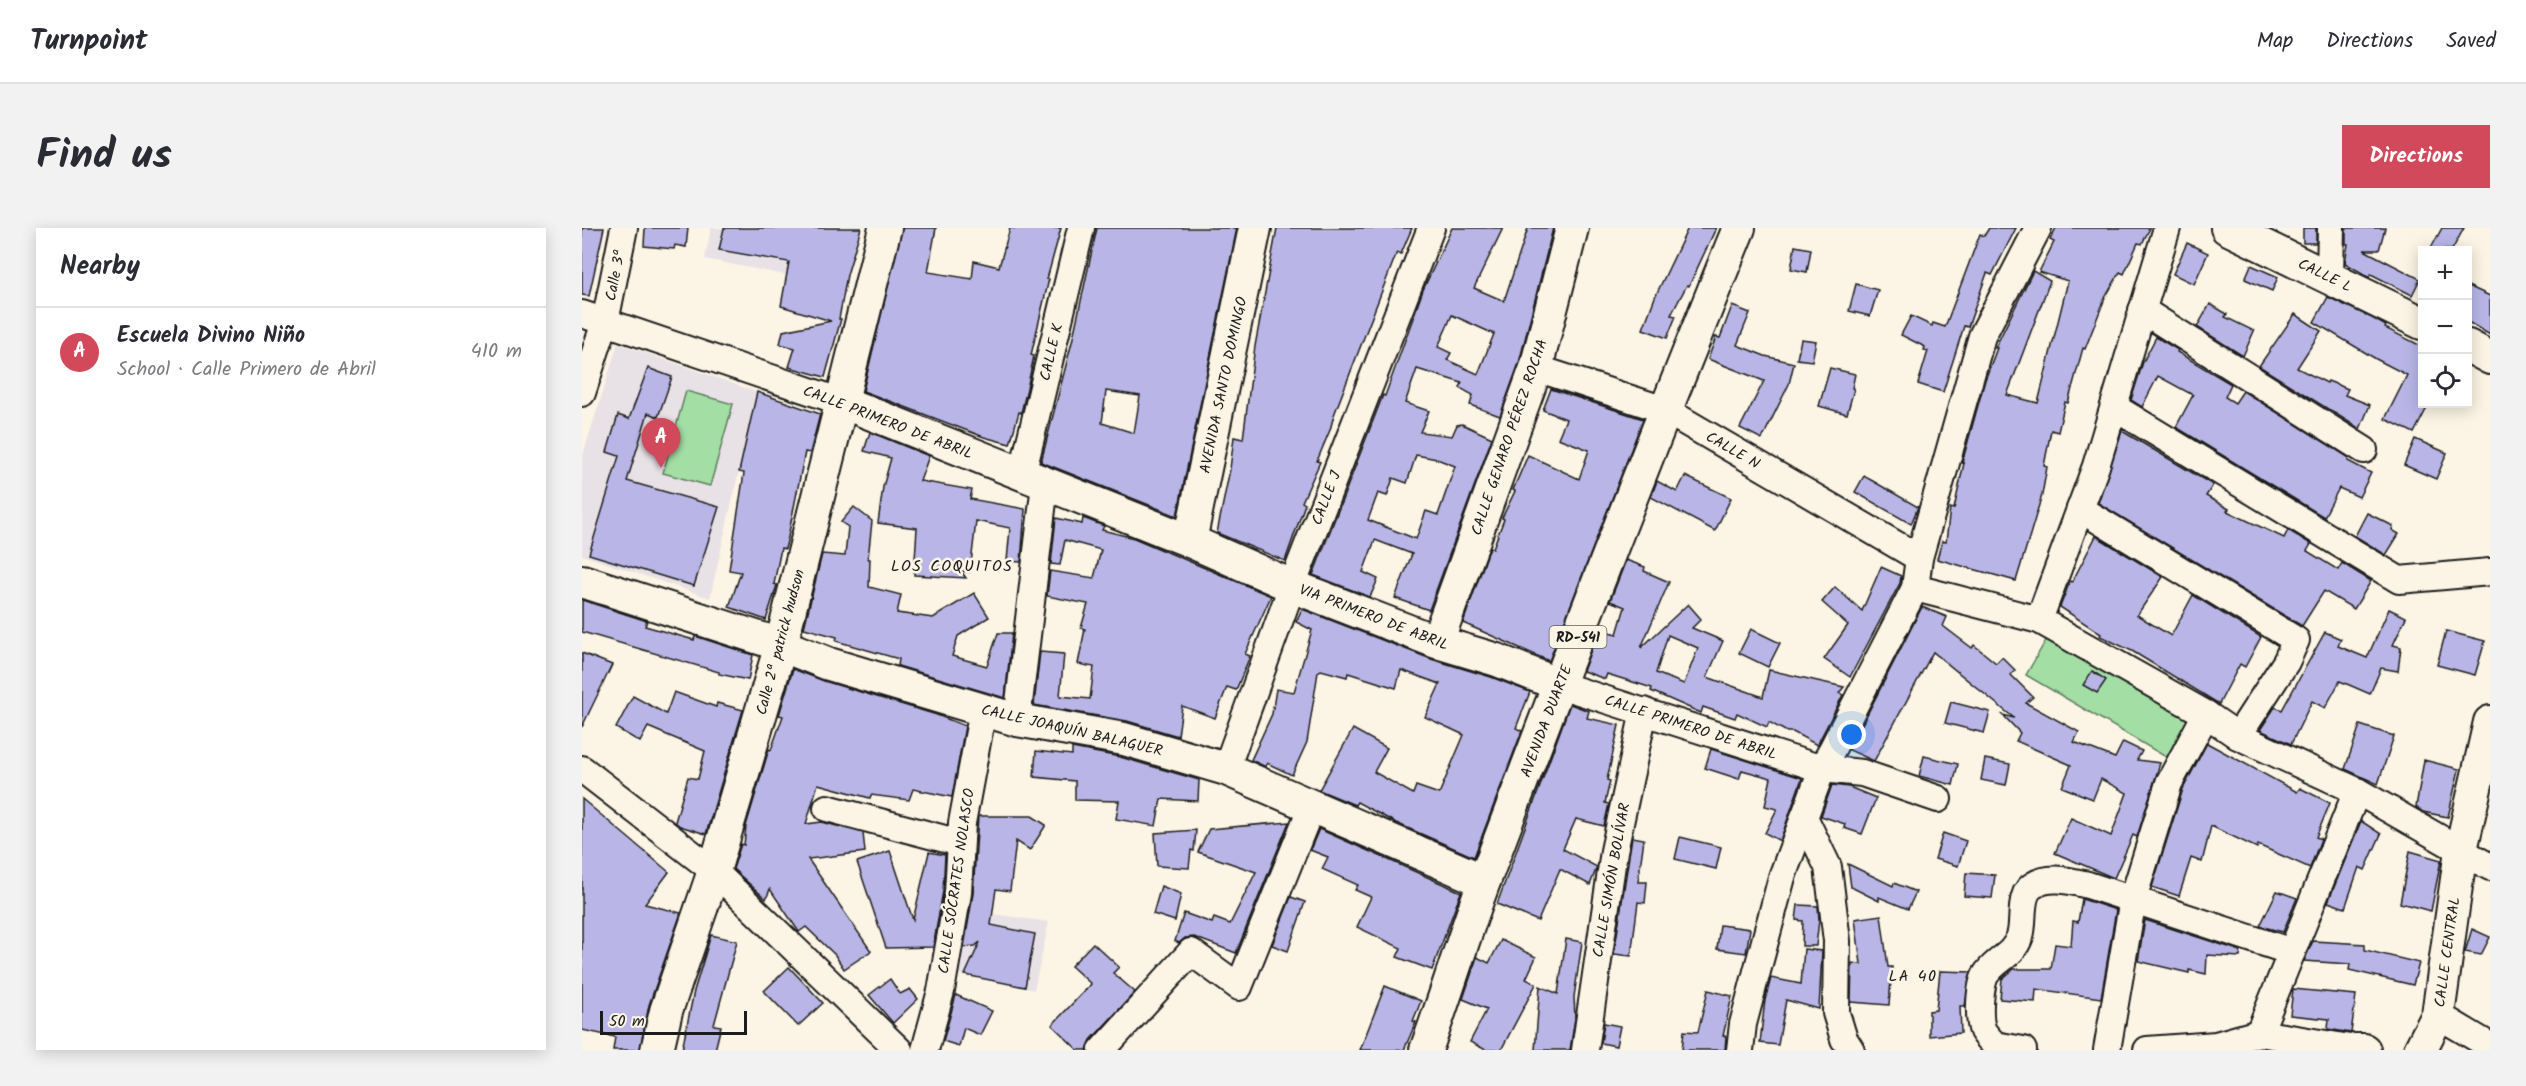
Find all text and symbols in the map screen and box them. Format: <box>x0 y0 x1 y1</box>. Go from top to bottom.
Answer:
text: Turnpoint <box>30 19 148 64</box>
text: Map <box>2257 25 2293 58</box>
text: Directions <box>2326 25 2413 58</box>
text: Saved <box>2446 25 2496 58</box>
text: Find us <box>36 123 172 190</box>
button: Directions <box>2342 125 2490 188</box>
text: Nearby <box>60 246 140 288</box>
map controls <box>2418 246 2472 408</box>
button: + <box>2418 246 2472 300</box>
street label: Calle 3ª <box>599 247 633 303</box>
street label: CALLE L <box>2293 253 2356 299</box>
street label: AVENIDA SANTO DOMINGO <box>1194 295 1254 476</box>
button: − <box>2418 300 2472 354</box>
text: Escuela Divino Niño <box>117 319 305 354</box>
street label: CALLE K <box>1034 321 1070 383</box>
text: A <box>73 336 86 368</box>
text: 410 m <box>471 336 522 368</box>
street label: CALLE GENARO PÉREZ ROCHA <box>1465 336 1555 539</box>
text: School · Calle Primero de Abril <box>117 354 376 386</box>
button: locate <box>2418 354 2472 408</box>
street label: CALLE PRIMERO DE ABRIL <box>799 379 976 466</box>
pin: A <box>642 418 680 468</box>
street label: CALLE N <box>1701 426 1764 476</box>
street label: CALLE J <box>1306 467 1349 529</box>
district label: LOS COQUITOS <box>891 554 1013 579</box>
street label: Calle 2ª patrick hudson <box>750 567 812 718</box>
street label: VIA PRIMERO DE ABRIL <box>1295 578 1452 658</box>
road number: RD-541 <box>1550 626 1606 648</box>
street label: AVENIDA DUARTE <box>1514 660 1580 781</box>
street label: CALLE PRIMERO DE ABRIL <box>1601 689 1780 767</box>
street label: CALLE JOAQUÍN BALAGUER <box>979 698 1165 764</box>
your location <box>1837 720 1866 749</box>
street label: CALLE SÓCRATES NOLASCO <box>932 787 982 975</box>
street label: CALLE SIMÓN BOLÍVAR <box>1587 801 1637 959</box>
street label: CALLE CENTRAL <box>2428 895 2468 1009</box>
district label: LA 40 <box>1888 964 1938 989</box>
scale bar <box>600 1008 747 1036</box>
text: 50 m <box>609 1009 645 1034</box>

